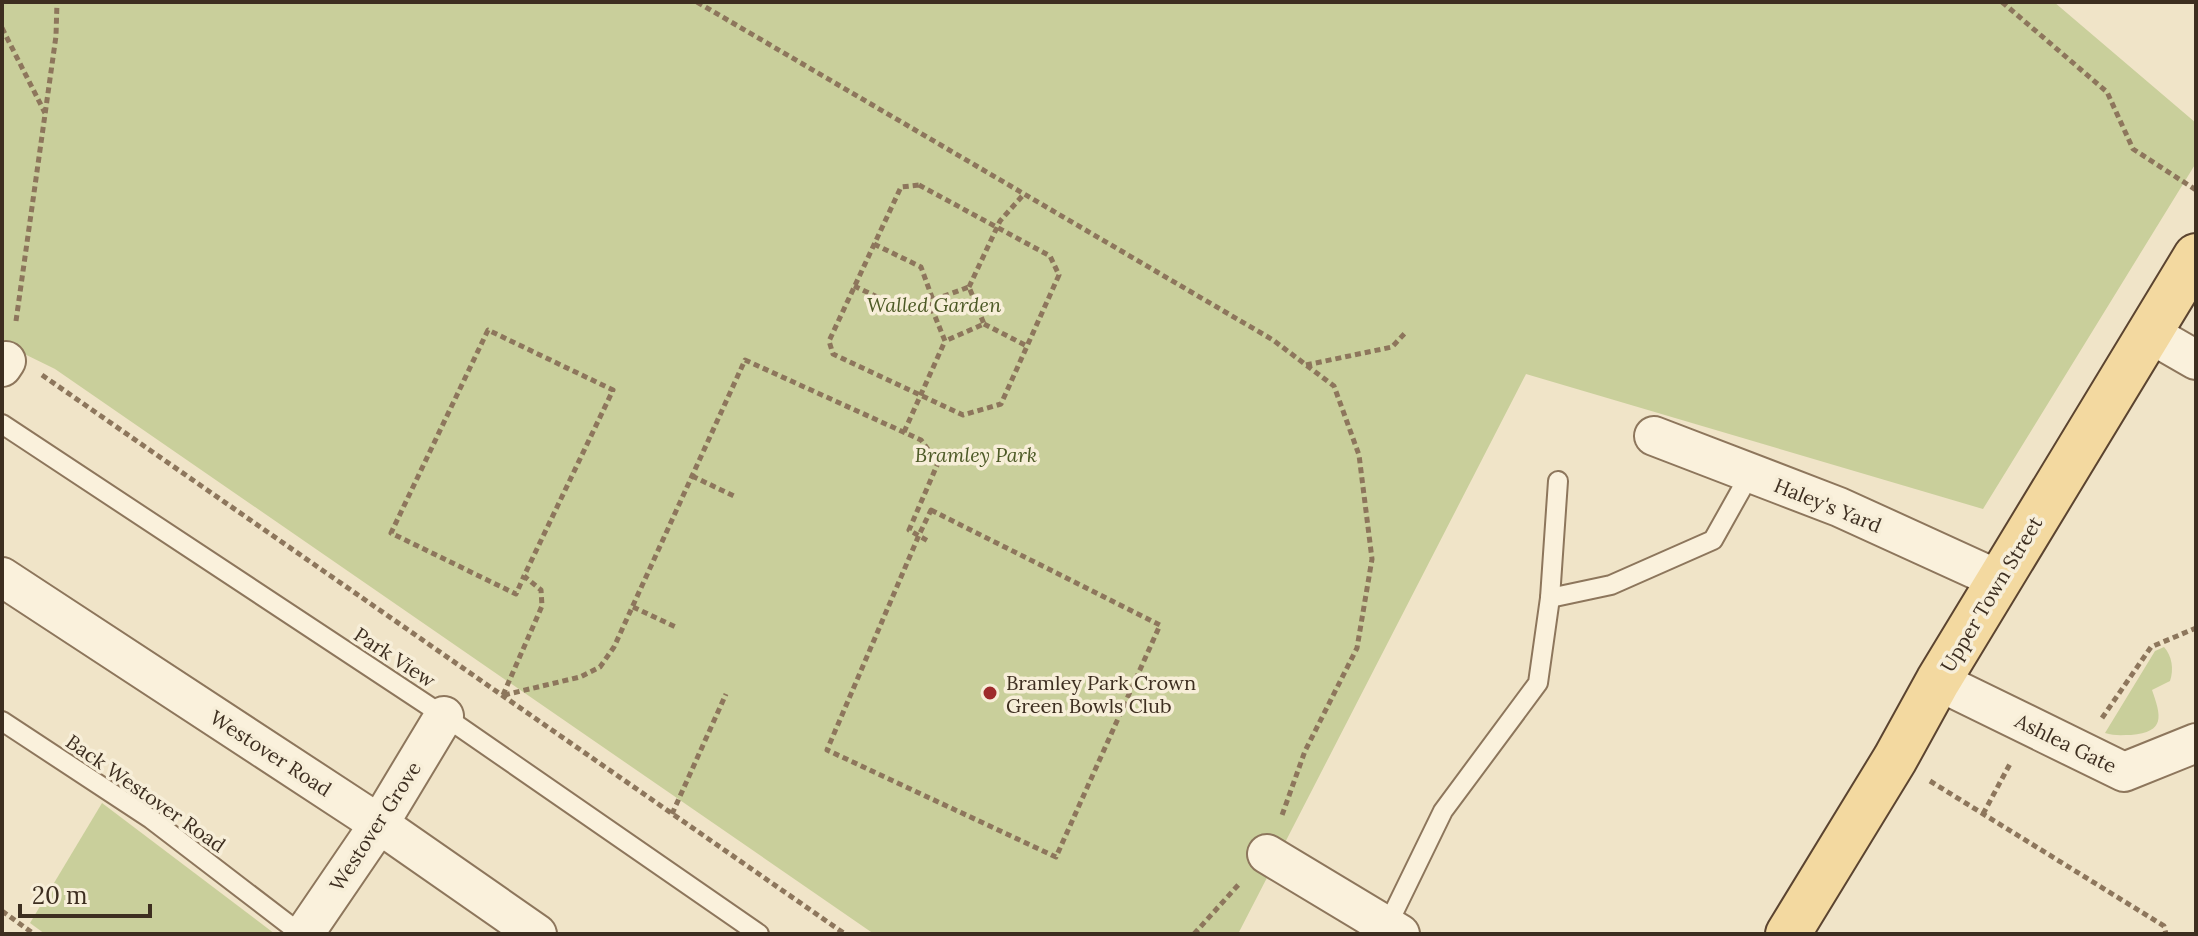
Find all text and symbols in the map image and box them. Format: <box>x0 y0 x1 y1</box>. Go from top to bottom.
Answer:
park label: Walled Garden <box>867 292 1002 317</box>
park label: Bramley Park <box>915 442 1037 467</box>
street label: Haley's Yard <box>1771 472 1885 538</box>
street label: Upper Town Street <box>1935 511 2047 676</box>
street label: Park View <box>350 621 440 693</box>
place label: Bramley Park Crown Green Bowls Club <box>1006 670 1196 718</box>
marker: Bramley Park Crown Green Bowls Club <box>981 684 999 702</box>
street label: Westover Road <box>206 704 336 802</box>
street label: Ashlea Gate <box>2010 707 2121 778</box>
street label: Back Westover Road <box>61 729 231 857</box>
street label: Westover Grove <box>324 756 426 895</box>
scale bar <box>20 868 150 918</box>
text: 20 m <box>32 880 88 911</box>

